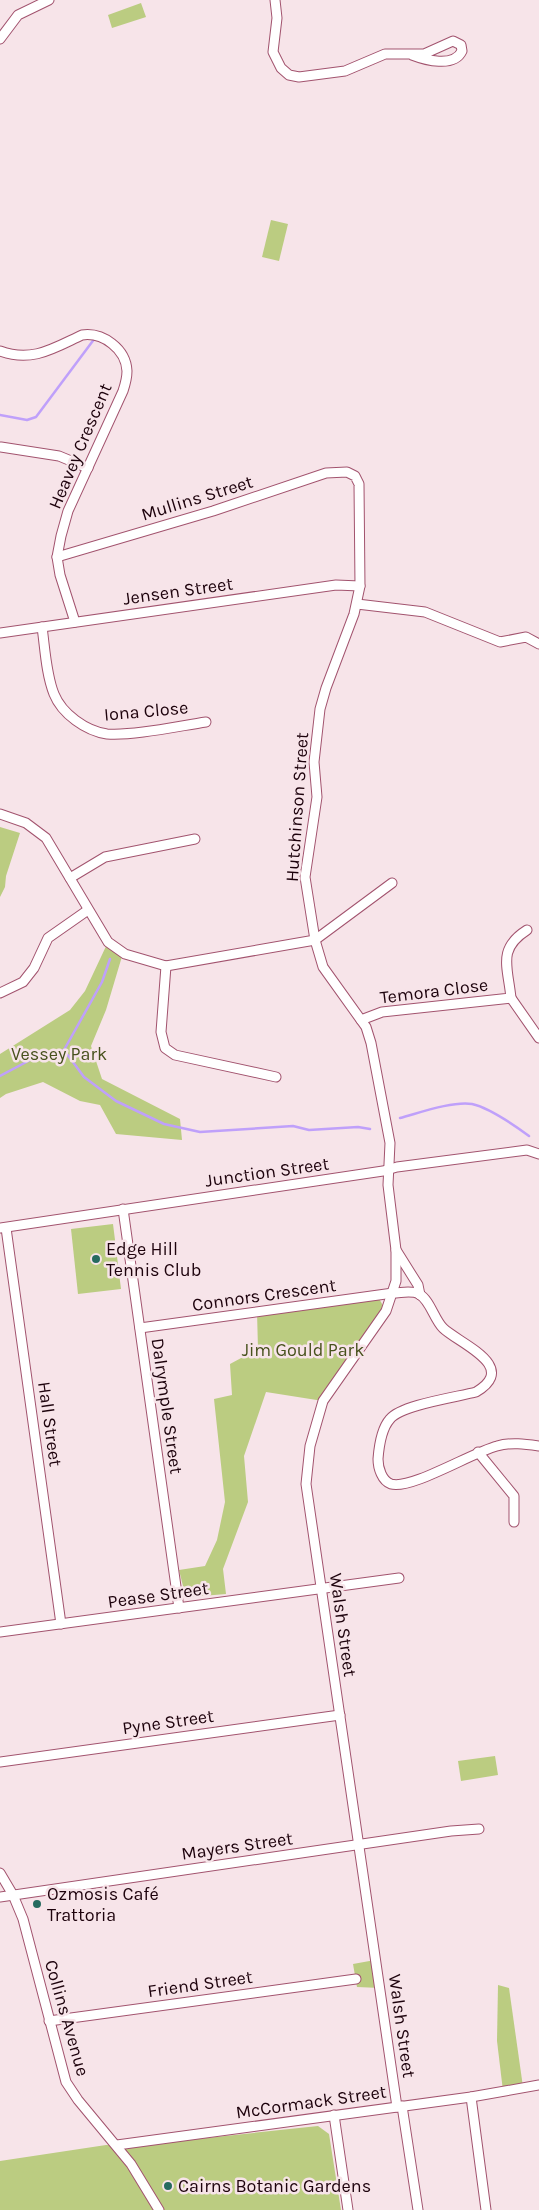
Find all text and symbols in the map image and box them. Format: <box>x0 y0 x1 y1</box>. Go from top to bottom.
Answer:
street label: Heavey Crescent <box>44 380 116 512</box>
street label: Mullins Street <box>139 471 256 525</box>
street label: Jensen Street <box>122 572 235 610</box>
street label: Iona Close <box>103 696 189 726</box>
street label: Hutchinson Street <box>281 731 313 883</box>
street label: Temora Close <box>379 973 489 1009</box>
park label: Vessey Park <box>11 1043 107 1065</box>
street label: Junction Street <box>204 1152 331 1192</box>
place label: Edge Hill Tennis Club <box>106 1238 201 1281</box>
marker: Edge Hill Tennis Club <box>90 1253 102 1265</box>
street label: Connors Crescent <box>191 1274 338 1316</box>
street label: Dalrymple Street <box>147 1337 187 1476</box>
park label: Jim Gould Park <box>242 1339 364 1361</box>
street label: Hall Street <box>33 1380 67 1468</box>
street label: Walsh Street <box>325 1572 361 1678</box>
street label: Pease Street <box>106 1577 210 1613</box>
street label: Pyne Street <box>121 1705 215 1739</box>
street label: Mayers Street <box>180 1827 294 1865</box>
place label: Ozmosis Café Trattoria <box>47 1883 159 1926</box>
marker: Ozmosis Café Trattoria <box>31 1898 43 1910</box>
street label: Collins Avenue <box>40 1957 94 2079</box>
street label: Friend Street <box>146 1966 254 2002</box>
street label: Walsh Street <box>384 1973 420 2079</box>
street label: McCormack Street <box>234 2081 388 2123</box>
place label: Cairns Botanic Gardens <box>178 2175 371 2197</box>
marker: Cairns Botanic Gardens <box>162 2180 174 2192</box>

